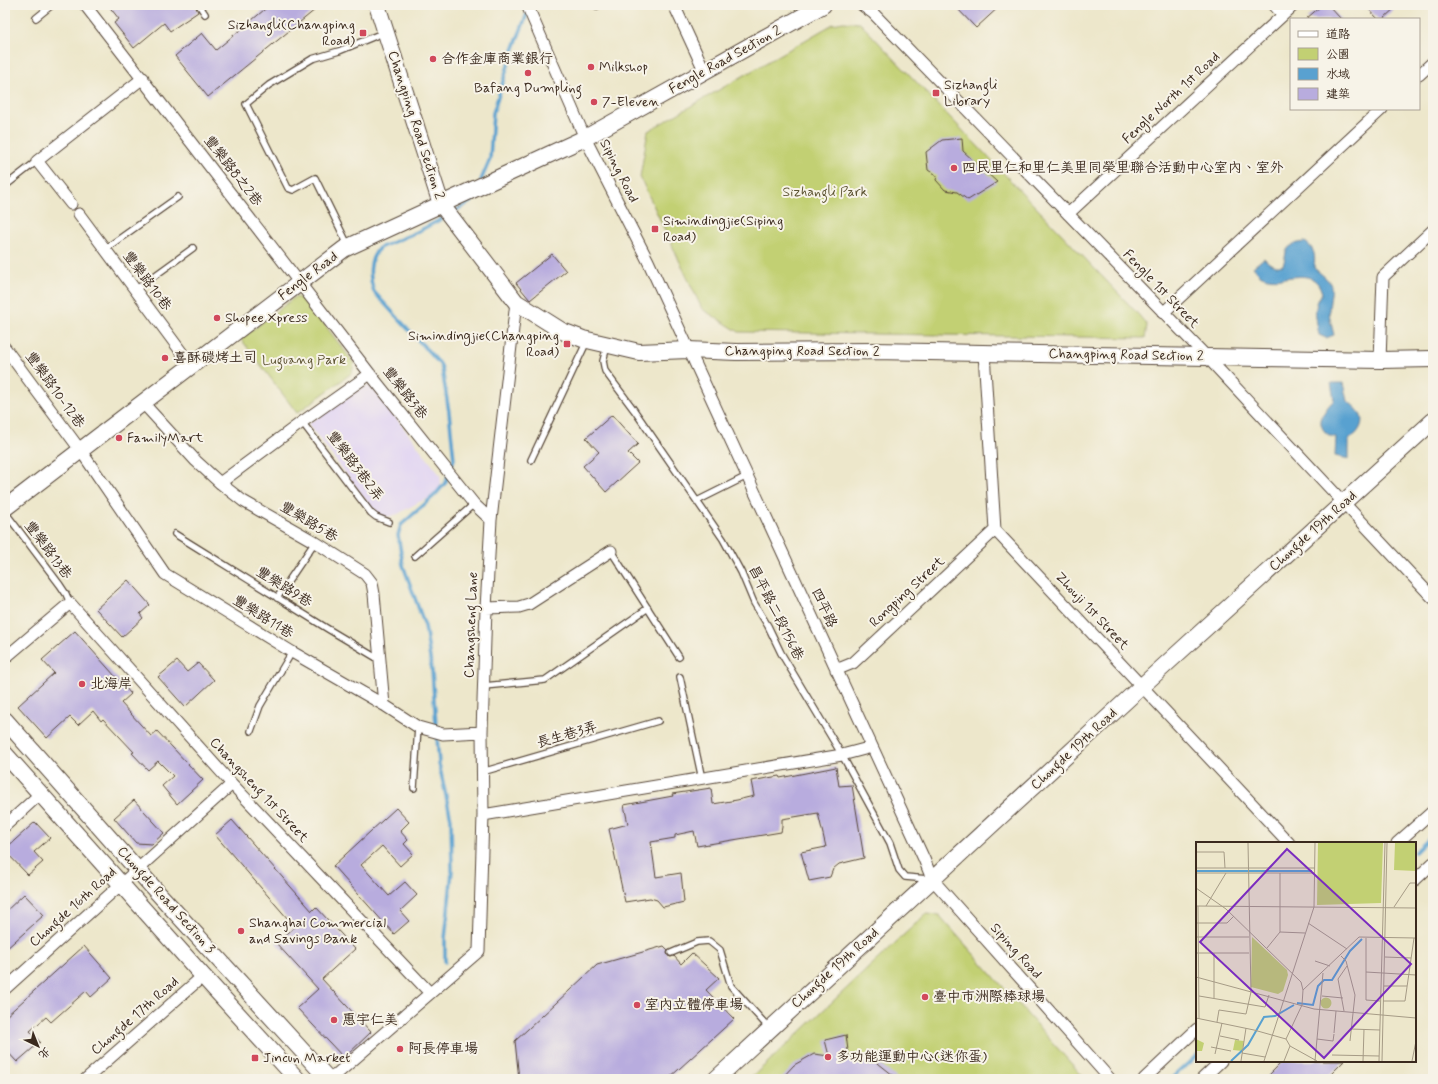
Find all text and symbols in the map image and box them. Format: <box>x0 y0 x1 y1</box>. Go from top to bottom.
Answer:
place label: Sizhangli(Changping Road) <box>228 16 355 50</box>
legend <box>1290 18 1420 110</box>
street label: Fengle Road Section 2 <box>666 22 785 99</box>
text: 道路 <box>1326 27 1350 43</box>
marker: Sizhangli(Changping Road) <box>358 28 368 38</box>
text: 公園 <box>1326 47 1350 63</box>
street label: Changping Road Section 2 <box>383 48 449 202</box>
street label: Fengle North 1st Road <box>1118 48 1224 149</box>
place label: 合作金庫商業銀行 <box>441 50 553 68</box>
marker: 合作金庫商業銀行 <box>428 54 438 64</box>
place label: Milkshop <box>599 58 648 76</box>
marker: Milkshop <box>586 62 596 72</box>
text: 水域 <box>1326 67 1350 83</box>
marker: Bafang Dumpling <box>523 68 533 78</box>
place label: Sizhangli Library <box>944 76 997 110</box>
place label: Bafang Dumpling <box>474 79 582 99</box>
text: 建築 <box>1326 87 1350 103</box>
marker: Sizhangli Library <box>931 88 941 98</box>
place label: 7-Eleven <box>602 93 660 111</box>
marker: 7-Eleven <box>589 97 599 107</box>
street label: 豐樂路8之2巷 <box>200 132 267 211</box>
street label: Siping Road <box>595 136 643 206</box>
place label: 四民里仁和里仁美里同榮里聯合活動中心室內、室外 <box>962 159 1284 177</box>
marker: 四民里仁和里仁美里同榮里聯合活動中心室內、室外 <box>949 163 959 173</box>
park label: Sizhangli Park <box>783 183 868 203</box>
place label: Simindingjie(Siping Road) <box>663 212 783 246</box>
marker: Simindingjie(Siping Road) <box>650 224 660 234</box>
street label: Fengle 1st Street <box>1118 246 1204 333</box>
street label: 豐樂路10巷 <box>119 248 176 315</box>
street label: Fengle Road <box>274 248 342 305</box>
place label: Shopee Xpress <box>225 309 308 327</box>
marker: Shopee Xpress <box>212 313 222 323</box>
place label: Simindingjie(Changping Road) <box>408 327 559 361</box>
marker: Simindingjie(Changping Road) <box>562 339 572 349</box>
street label: Changping Road Section 2 <box>724 342 880 360</box>
street label: Changping Road Section 2 <box>1048 345 1204 365</box>
street label: 豐樂路10-12巷 <box>21 348 89 433</box>
place label: 喜酥碳烤土司 <box>173 349 257 367</box>
park label: Luguang Park <box>262 351 346 371</box>
marker: 喜酥碳烤土司 <box>160 353 170 363</box>
street label: 豐樂路3巷 <box>379 363 432 424</box>
street label: 豐樂路3巷2弄 <box>323 427 387 505</box>
place label: FamilyMart <box>127 429 204 447</box>
marker: FamilyMart <box>114 433 124 443</box>
street label: Chongde 19th Road <box>1265 487 1362 577</box>
street label: 豐樂路5巷 <box>277 498 342 547</box>
street label: 豐樂路13巷 <box>20 517 76 583</box>
street label: Rongping Street <box>866 552 950 632</box>
street label: 昌平路二段156巷 <box>744 562 808 664</box>
street label: 豐樂路9巷 <box>253 563 316 612</box>
street label: Zhouji 1st Street <box>1051 568 1133 654</box>
street label: Changsheng Lane <box>460 572 484 679</box>
street label: 四平路 <box>807 585 841 631</box>
street label: 豐樂路11巷 <box>229 591 298 643</box>
place label: 北海岸 <box>90 675 132 693</box>
marker: 北海岸 <box>77 679 87 689</box>
street label: Chongde 19th Road <box>1027 704 1122 795</box>
street label: 長生巷3弄 <box>535 718 599 752</box>
street label: Changsheng 1st Street <box>204 734 313 848</box>
inset map <box>1196 842 1416 1062</box>
street label: Chongde Road Section 3 <box>112 843 219 959</box>
street label: Chongde 16th Road <box>26 863 122 952</box>
place label: Shanghai Commercial and Savings Bank <box>249 914 386 949</box>
street label: Siping Road <box>986 919 1046 983</box>
street label: Chongde 19th Road <box>787 924 884 1014</box>
marker: Shanghai Commercial and Savings Bank <box>236 926 246 936</box>
street label: Chongde 17th Road <box>87 973 184 1061</box>
place label: 臺中市洲際棒球場 <box>933 988 1045 1006</box>
marker: 臺中市洲際棒球場 <box>920 992 930 1002</box>
place label: 室內立體停車場 <box>645 996 743 1014</box>
marker: 室內立體停車場 <box>632 1000 642 1010</box>
place label: 惠宇仁美 <box>342 1011 398 1029</box>
marker: 惠宇仁美 <box>329 1015 339 1025</box>
north arrow <box>18 1026 58 1066</box>
place label: 阿長停車場 <box>408 1040 478 1058</box>
text: 北 <box>35 1044 53 1061</box>
marker: 阿長停車場 <box>395 1044 405 1054</box>
place label: 多功能運動中心(迷你蛋) <box>836 1048 987 1066</box>
place label: Jincun Market <box>263 1049 350 1067</box>
marker: 多功能運動中心(迷你蛋) <box>823 1052 833 1062</box>
marker: Jincun Market <box>250 1053 260 1063</box>

